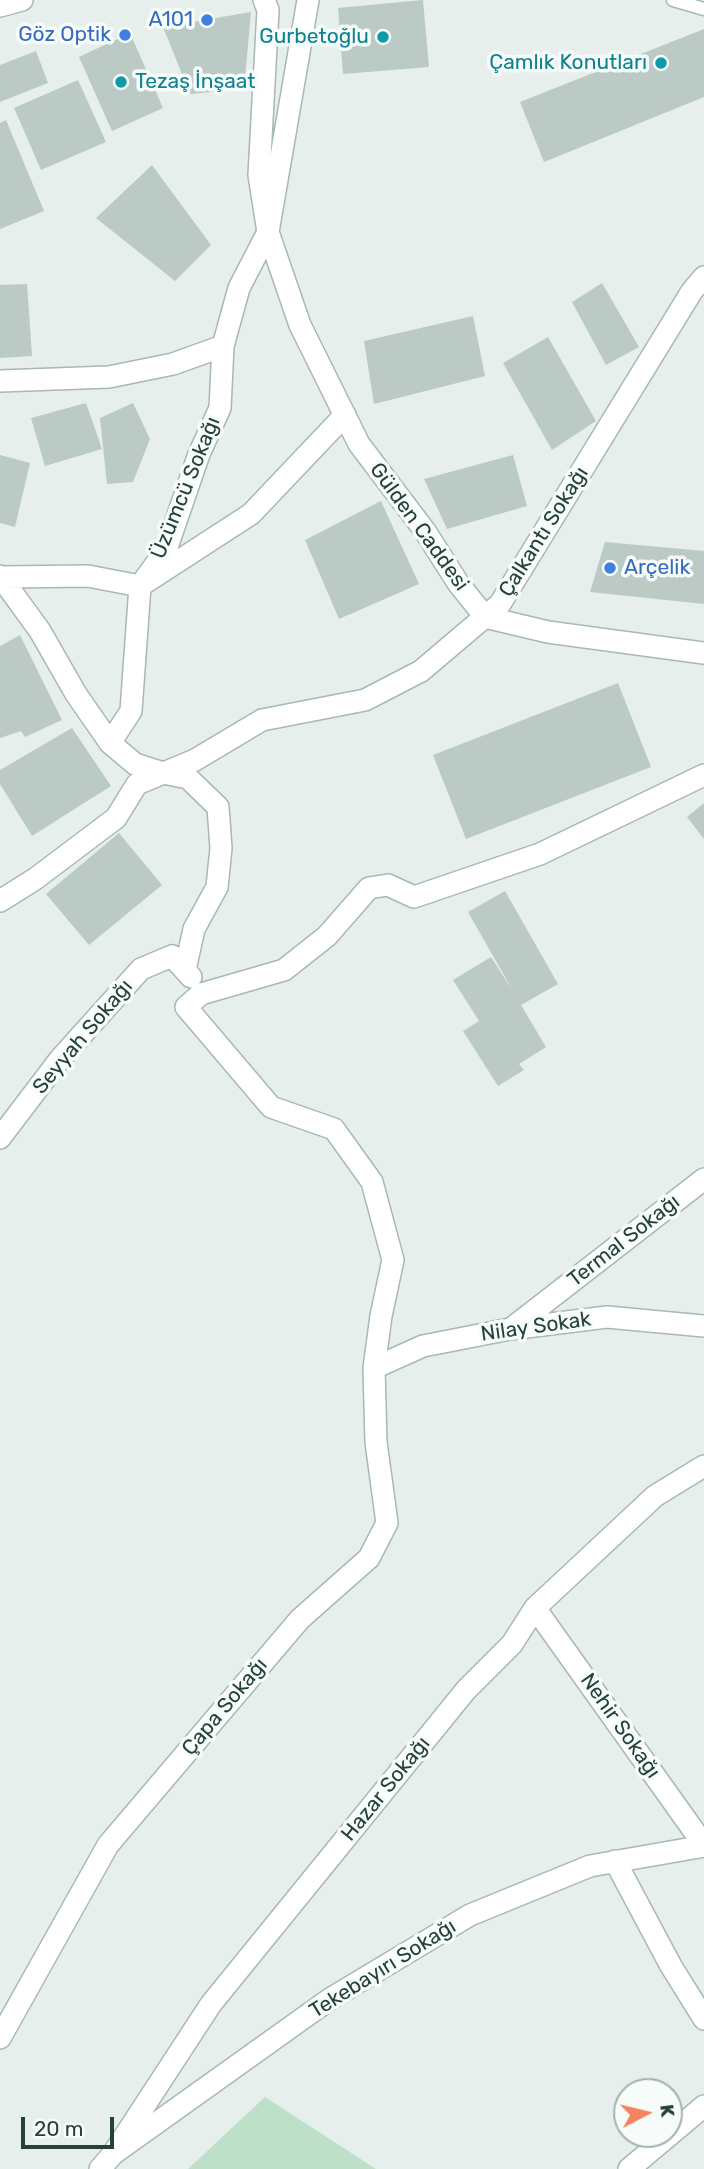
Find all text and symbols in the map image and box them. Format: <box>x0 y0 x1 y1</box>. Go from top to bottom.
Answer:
place label: A101 <box>149 7 193 33</box>
marker: A101 <box>199 12 215 28</box>
place label: Göz Optik <box>18 22 111 48</box>
place label: Gurbetoğlu <box>259 24 369 50</box>
marker: Göz Optik <box>117 27 133 43</box>
marker: Gurbetoğlu <box>375 29 391 45</box>
place label: Çamlık Konutları <box>489 50 647 76</box>
marker: Çamlık Konutları <box>653 55 669 71</box>
place label: Tezaş İnşaat <box>135 69 255 95</box>
marker: Tezaş İnşaat <box>113 74 129 90</box>
street label: Üzümcü Sokağı <box>146 413 226 563</box>
street label: Gülden Caddesi <box>364 458 474 596</box>
street label: Çalkantı Sokağı <box>494 462 594 602</box>
place label: Arçelik <box>624 555 690 581</box>
marker: Arçelik <box>602 560 618 576</box>
street label: Seyyah Sokağı <box>28 975 138 1099</box>
street label: Termal Sokağı <box>563 1189 685 1293</box>
street label: Nilay Sokak <box>479 1307 593 1347</box>
street label: Çapa Sokağı <box>177 1653 273 1761</box>
street label: Nehir Sokağı <box>575 1669 665 1783</box>
street label: Hazar Sokağı <box>336 1732 436 1846</box>
street label: Tekebayırı Sokağı <box>305 1914 461 2024</box>
north arrow <box>613 2078 683 2148</box>
scale bar <box>24 2102 117 2146</box>
text: K <box>655 2103 680 2118</box>
text: 20 m <box>34 2116 83 2141</box>

